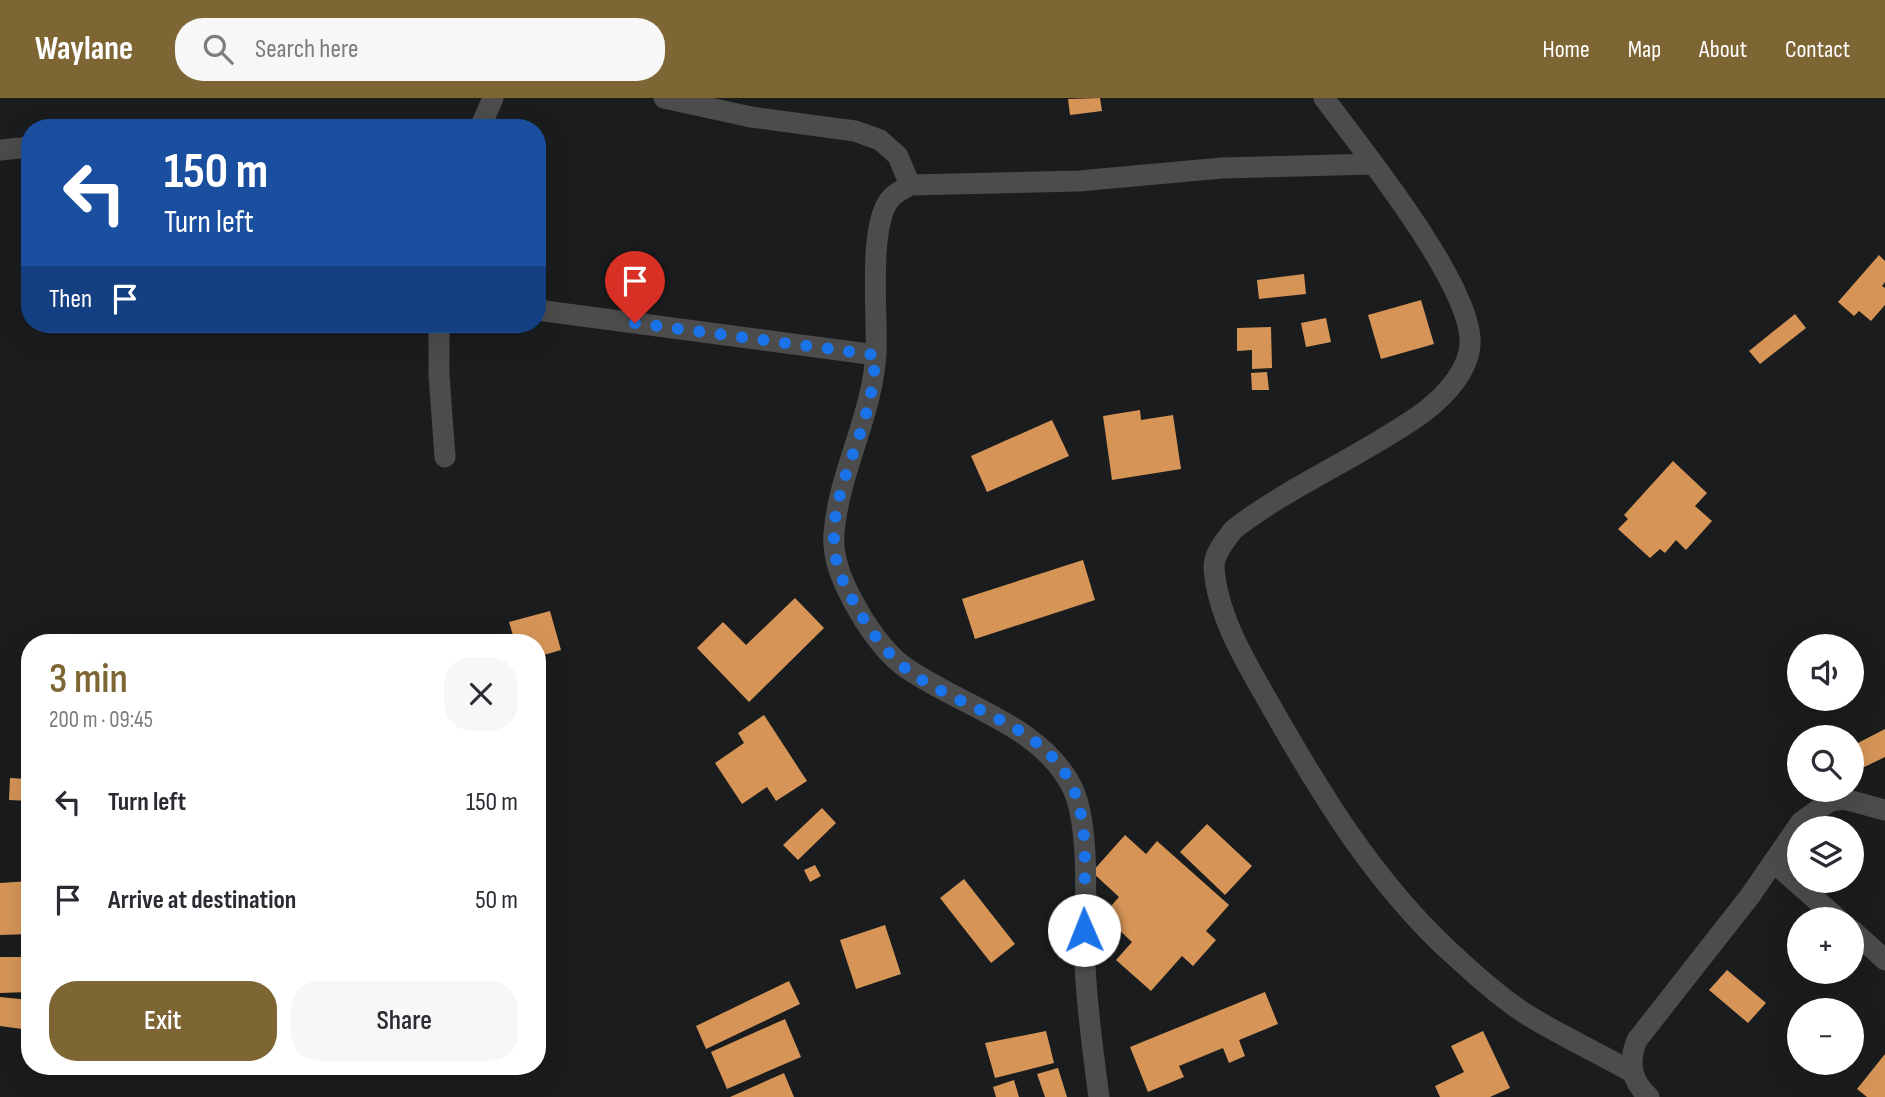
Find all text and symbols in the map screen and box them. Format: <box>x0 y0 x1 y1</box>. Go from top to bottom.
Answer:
search box <box>175 18 665 81</box>
text: Waylane <box>35 29 133 69</box>
icon: search <box>199 30 237 68</box>
text: Search here <box>255 34 358 65</box>
text: Home <box>1542 35 1590 64</box>
text: Map <box>1628 35 1661 64</box>
text: About <box>1699 35 1747 64</box>
text: Contact <box>1785 35 1850 64</box>
text: 150 m <box>164 143 268 202</box>
icon: left <box>49 147 140 238</box>
text: Turn left <box>164 203 254 242</box>
pin <box>605 251 665 323</box>
icon: arrive <box>616 262 654 300</box>
icon: arrive <box>106 280 144 318</box>
text: Then <box>49 284 92 315</box>
map controls <box>1787 634 1864 1075</box>
button: sound <box>1787 634 1864 711</box>
text: 3 min <box>49 654 128 705</box>
button: close <box>444 657 518 731</box>
text: 200 m · 09:45 <box>49 706 153 734</box>
button: search <box>1787 725 1864 802</box>
icon: left <box>49 783 87 821</box>
text: Turn left <box>108 787 186 818</box>
text: 150 m <box>466 787 518 818</box>
button: layers <box>1787 816 1864 893</box>
icon: arrive <box>49 881 87 919</box>
text: Arrive at destination <box>108 885 296 916</box>
text: 50 m <box>475 885 518 916</box>
position arrow <box>1047 893 1121 967</box>
button: + <box>1787 907 1864 984</box>
button: Exit <box>49 981 277 1061</box>
button: Share <box>291 981 518 1061</box>
button: − <box>1787 998 1864 1075</box>

